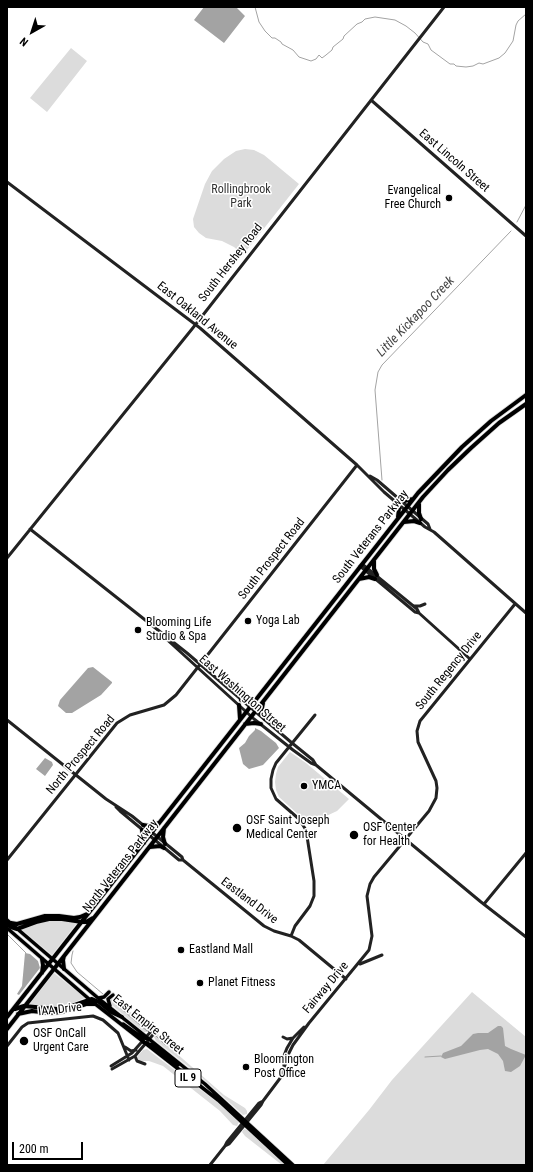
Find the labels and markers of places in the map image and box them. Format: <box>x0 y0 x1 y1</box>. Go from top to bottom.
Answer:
place label: Evangelical Free Church <box>385 184 441 212</box>
marker: Evangelical Free Church <box>444 193 454 203</box>
place label: Yoga Lab <box>256 614 300 628</box>
place label: Blooming Life Studio & Spa <box>146 616 211 644</box>
marker: Yoga Lab <box>243 616 253 626</box>
marker: Blooming Life Studio & Spa <box>133 625 143 635</box>
place label: YMCA <box>312 779 341 793</box>
marker: YMCA <box>299 781 309 791</box>
place label: OSF Saint Joseph Medical Center <box>246 814 329 842</box>
place label: OSF Center for Health <box>363 821 416 849</box>
marker: OSF Saint Joseph Medical Center <box>231 822 243 834</box>
marker: OSF Center for Health <box>348 829 360 841</box>
place label: Eastland Mall <box>189 943 253 957</box>
marker: Eastland Mall <box>176 945 186 955</box>
place label: Planet Fitness <box>208 976 275 990</box>
marker: Planet Fitness <box>195 978 205 988</box>
place label: OSF OnCall Urgent Care <box>33 1027 89 1055</box>
marker: OSF OnCall Urgent Care <box>18 1035 30 1047</box>
place label: Bloomington Post Office <box>254 1053 314 1081</box>
marker: Bloomington Post Office <box>241 1062 251 1072</box>

